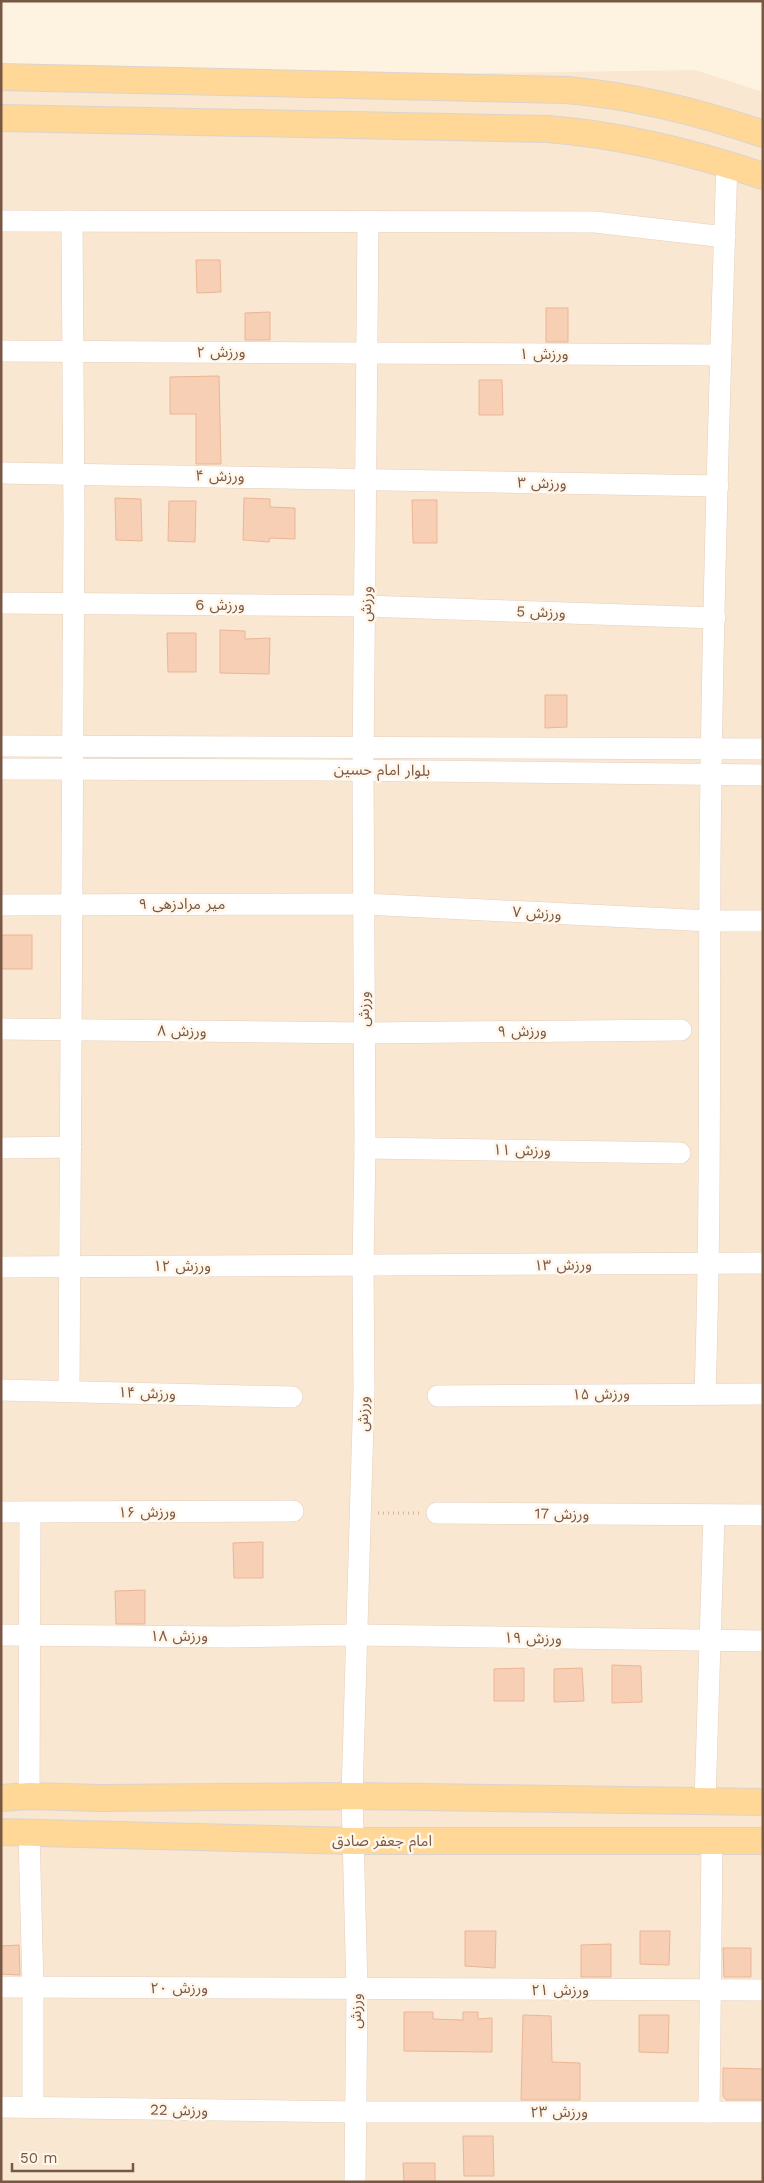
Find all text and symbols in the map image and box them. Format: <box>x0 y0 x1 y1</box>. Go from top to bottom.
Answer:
street label: ورزش ۲ <box>196 343 246 361</box>
street label: ورزش ۱ <box>519 345 569 363</box>
street label: ورزش ۴ <box>195 467 245 485</box>
street label: ورزش ۳ <box>517 474 567 492</box>
street label: ورزش <box>357 586 375 622</box>
street label: ورزش 6 <box>195 596 245 614</box>
street label: ورزش 5 <box>516 602 566 622</box>
street label: بلوار امام حسین <box>334 760 430 782</box>
street label: میر مرادزهی ۹ <box>139 895 225 913</box>
street label: ورزش ۷ <box>512 903 562 923</box>
street label: ورزش <box>355 991 373 1027</box>
street label: ورزش ۸ <box>157 1022 207 1040</box>
street label: ورزش ۹ <box>497 1022 547 1040</box>
street label: ورزش ۱۱ <box>493 1140 551 1160</box>
street label: ورزش ۱۳ <box>534 1255 592 1275</box>
street label: ورزش ۱۲ <box>153 1257 211 1275</box>
street label: ورزش ۱۴ <box>118 1383 176 1403</box>
street label: ورزش ۱۵ <box>572 1384 630 1404</box>
street label: ورزش <box>354 1396 372 1432</box>
street label: ورزش ۱۶ <box>118 1502 176 1522</box>
street label: ورزش 17 <box>534 1505 590 1523</box>
street label: ورزش ۱۸ <box>150 1627 208 1645</box>
street label: ورزش ۱۹ <box>504 1628 562 1648</box>
street label: امام جعفر صادق <box>332 1832 432 1852</box>
street label: ورزش ۲۰ <box>150 1979 208 1997</box>
street label: ورزش ۲۱ <box>531 1981 589 1999</box>
street label: ورزش <box>347 1993 365 2029</box>
street label: ورزش 22 <box>150 2100 208 2120</box>
street label: ورزش ۲۳ <box>530 2103 588 2121</box>
scale bar <box>12 2140 134 2172</box>
text: 50 m <box>20 2149 57 2167</box>

